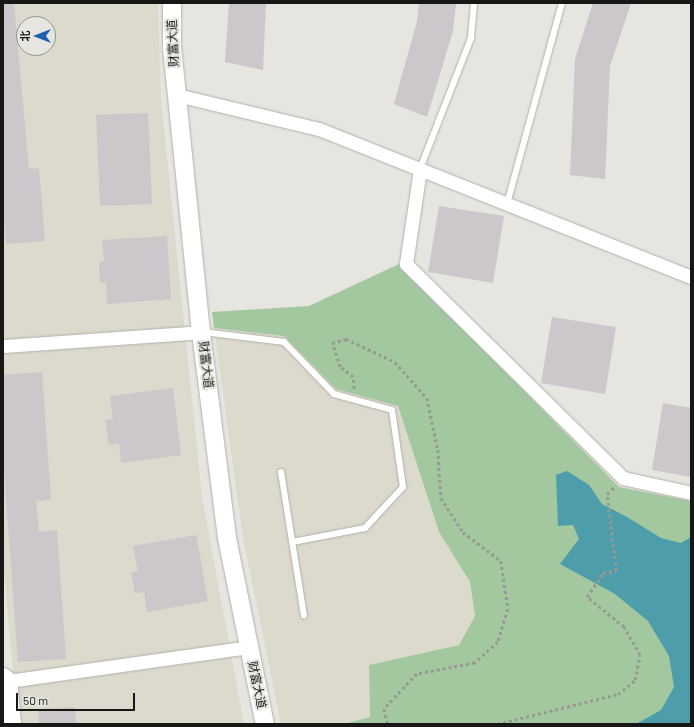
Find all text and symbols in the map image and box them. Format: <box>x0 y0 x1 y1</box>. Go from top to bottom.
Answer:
north arrow <box>16 16 56 56</box>
street label: 财富大道 <box>165 19 181 67</box>
text: 北 <box>18 31 31 42</box>
street label: 财富大道 <box>196 340 216 390</box>
street label: 财富大道 <box>245 660 269 710</box>
scale bar <box>18 685 137 711</box>
text: 50 m <box>23 693 48 707</box>

